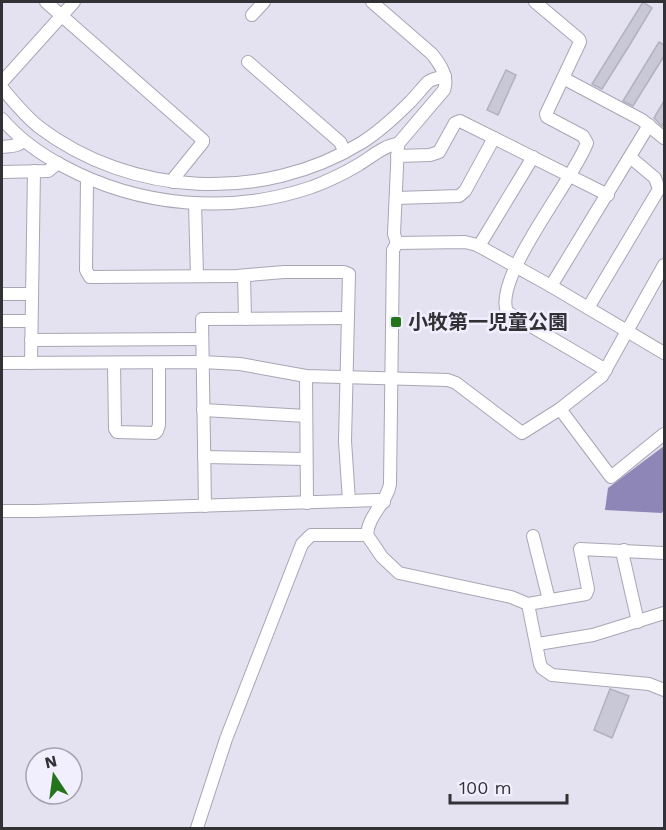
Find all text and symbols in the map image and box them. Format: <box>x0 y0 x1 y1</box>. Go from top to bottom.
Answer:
place label: 小牧第一児童公園 <box>408 310 568 334</box>
marker: 小牧第一児童公園 <box>389 315 403 329</box>
north arrow <box>24 746 84 806</box>
text: N <box>43 751 59 772</box>
scale bar <box>450 767 567 805</box>
text: 100 m <box>459 777 512 798</box>

